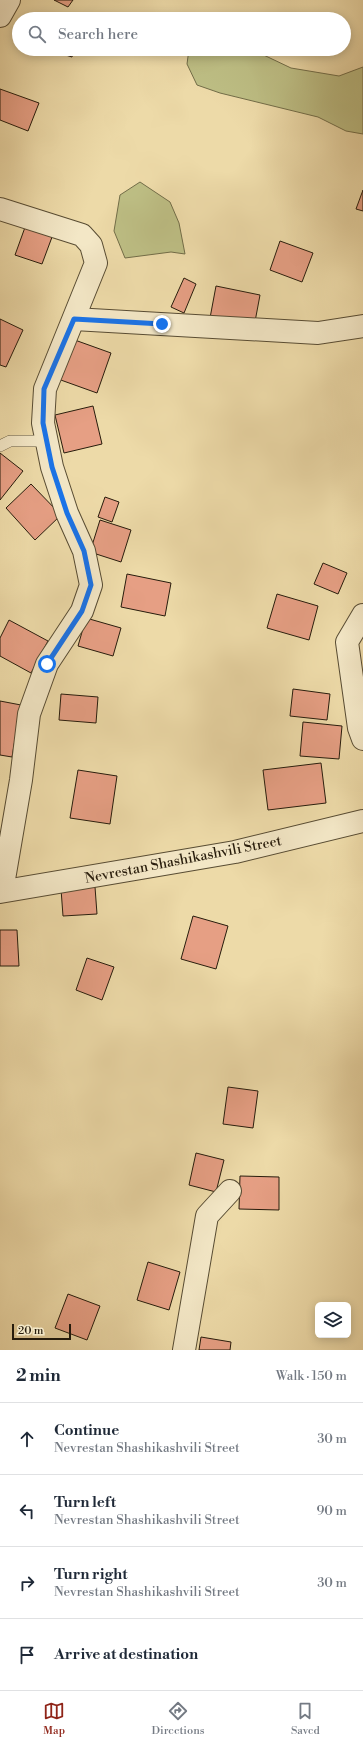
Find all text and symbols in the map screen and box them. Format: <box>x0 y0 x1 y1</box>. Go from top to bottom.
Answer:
search box <box>12 12 351 56</box>
icon: search <box>26 23 48 45</box>
text: Search here <box>58 25 138 44</box>
route end <box>153 315 171 333</box>
route start <box>38 655 56 673</box>
street label: Nevrestan Shashikashvili Street <box>83 832 283 888</box>
map controls <box>315 1302 351 1338</box>
button: layers <box>315 1302 351 1338</box>
scale bar <box>12 1322 71 1341</box>
text: 20 m <box>18 1324 43 1338</box>
text: 2 min <box>16 1365 61 1387</box>
text: Walk · 150 m <box>276 1368 347 1384</box>
text: Continue <box>54 1421 119 1440</box>
icon: ahead <box>16 1428 38 1450</box>
text: 30 m <box>317 1431 347 1447</box>
text: Nevrestan Shashikashvili Street <box>54 1440 240 1456</box>
text: Turn left <box>54 1493 116 1512</box>
icon: left <box>16 1500 38 1522</box>
text: 90 m <box>316 1503 347 1519</box>
text: Nevrestan Shashikashvili Street <box>54 1512 240 1528</box>
text: Turn right <box>54 1565 128 1584</box>
icon: right <box>16 1572 38 1594</box>
text: 30 m <box>317 1575 347 1591</box>
text: Nevrestan Shashikashvili Street <box>54 1584 240 1600</box>
icon: arrive <box>16 1644 38 1666</box>
text: Arrive at destination <box>54 1645 198 1664</box>
tab: Map <box>43 1700 65 1738</box>
tab: Directions <box>152 1700 205 1738</box>
tab: Saved <box>291 1700 320 1738</box>

